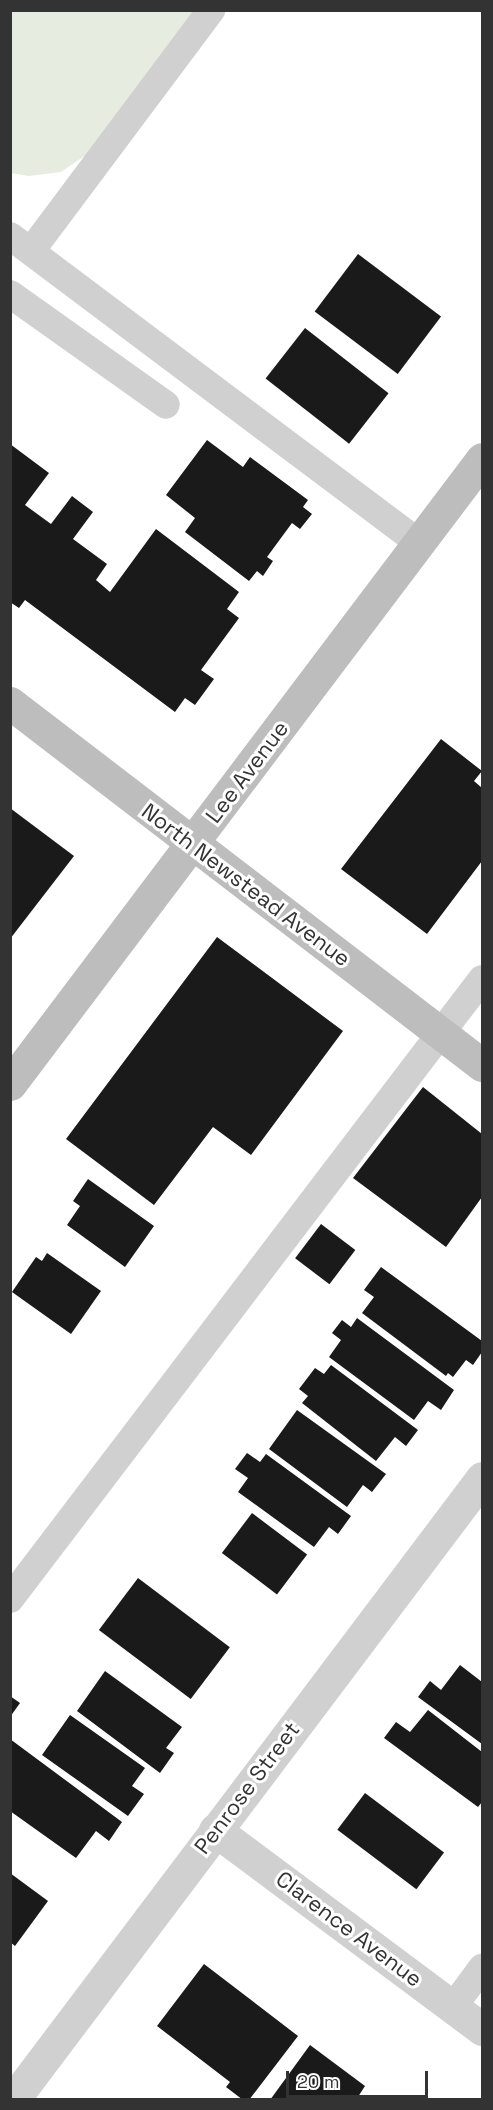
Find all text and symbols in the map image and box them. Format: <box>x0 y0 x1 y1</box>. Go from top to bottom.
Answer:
street label: Lee Avenue <box>200 716 294 828</box>
street label: North Newstead Avenue <box>136 798 356 972</box>
street label: Penrose Street <box>189 1717 305 1859</box>
street label: Clarence Avenue <box>271 1865 427 1993</box>
scale bar <box>289 2059 432 2097</box>
text: 20 m <box>297 2070 340 2093</box>

